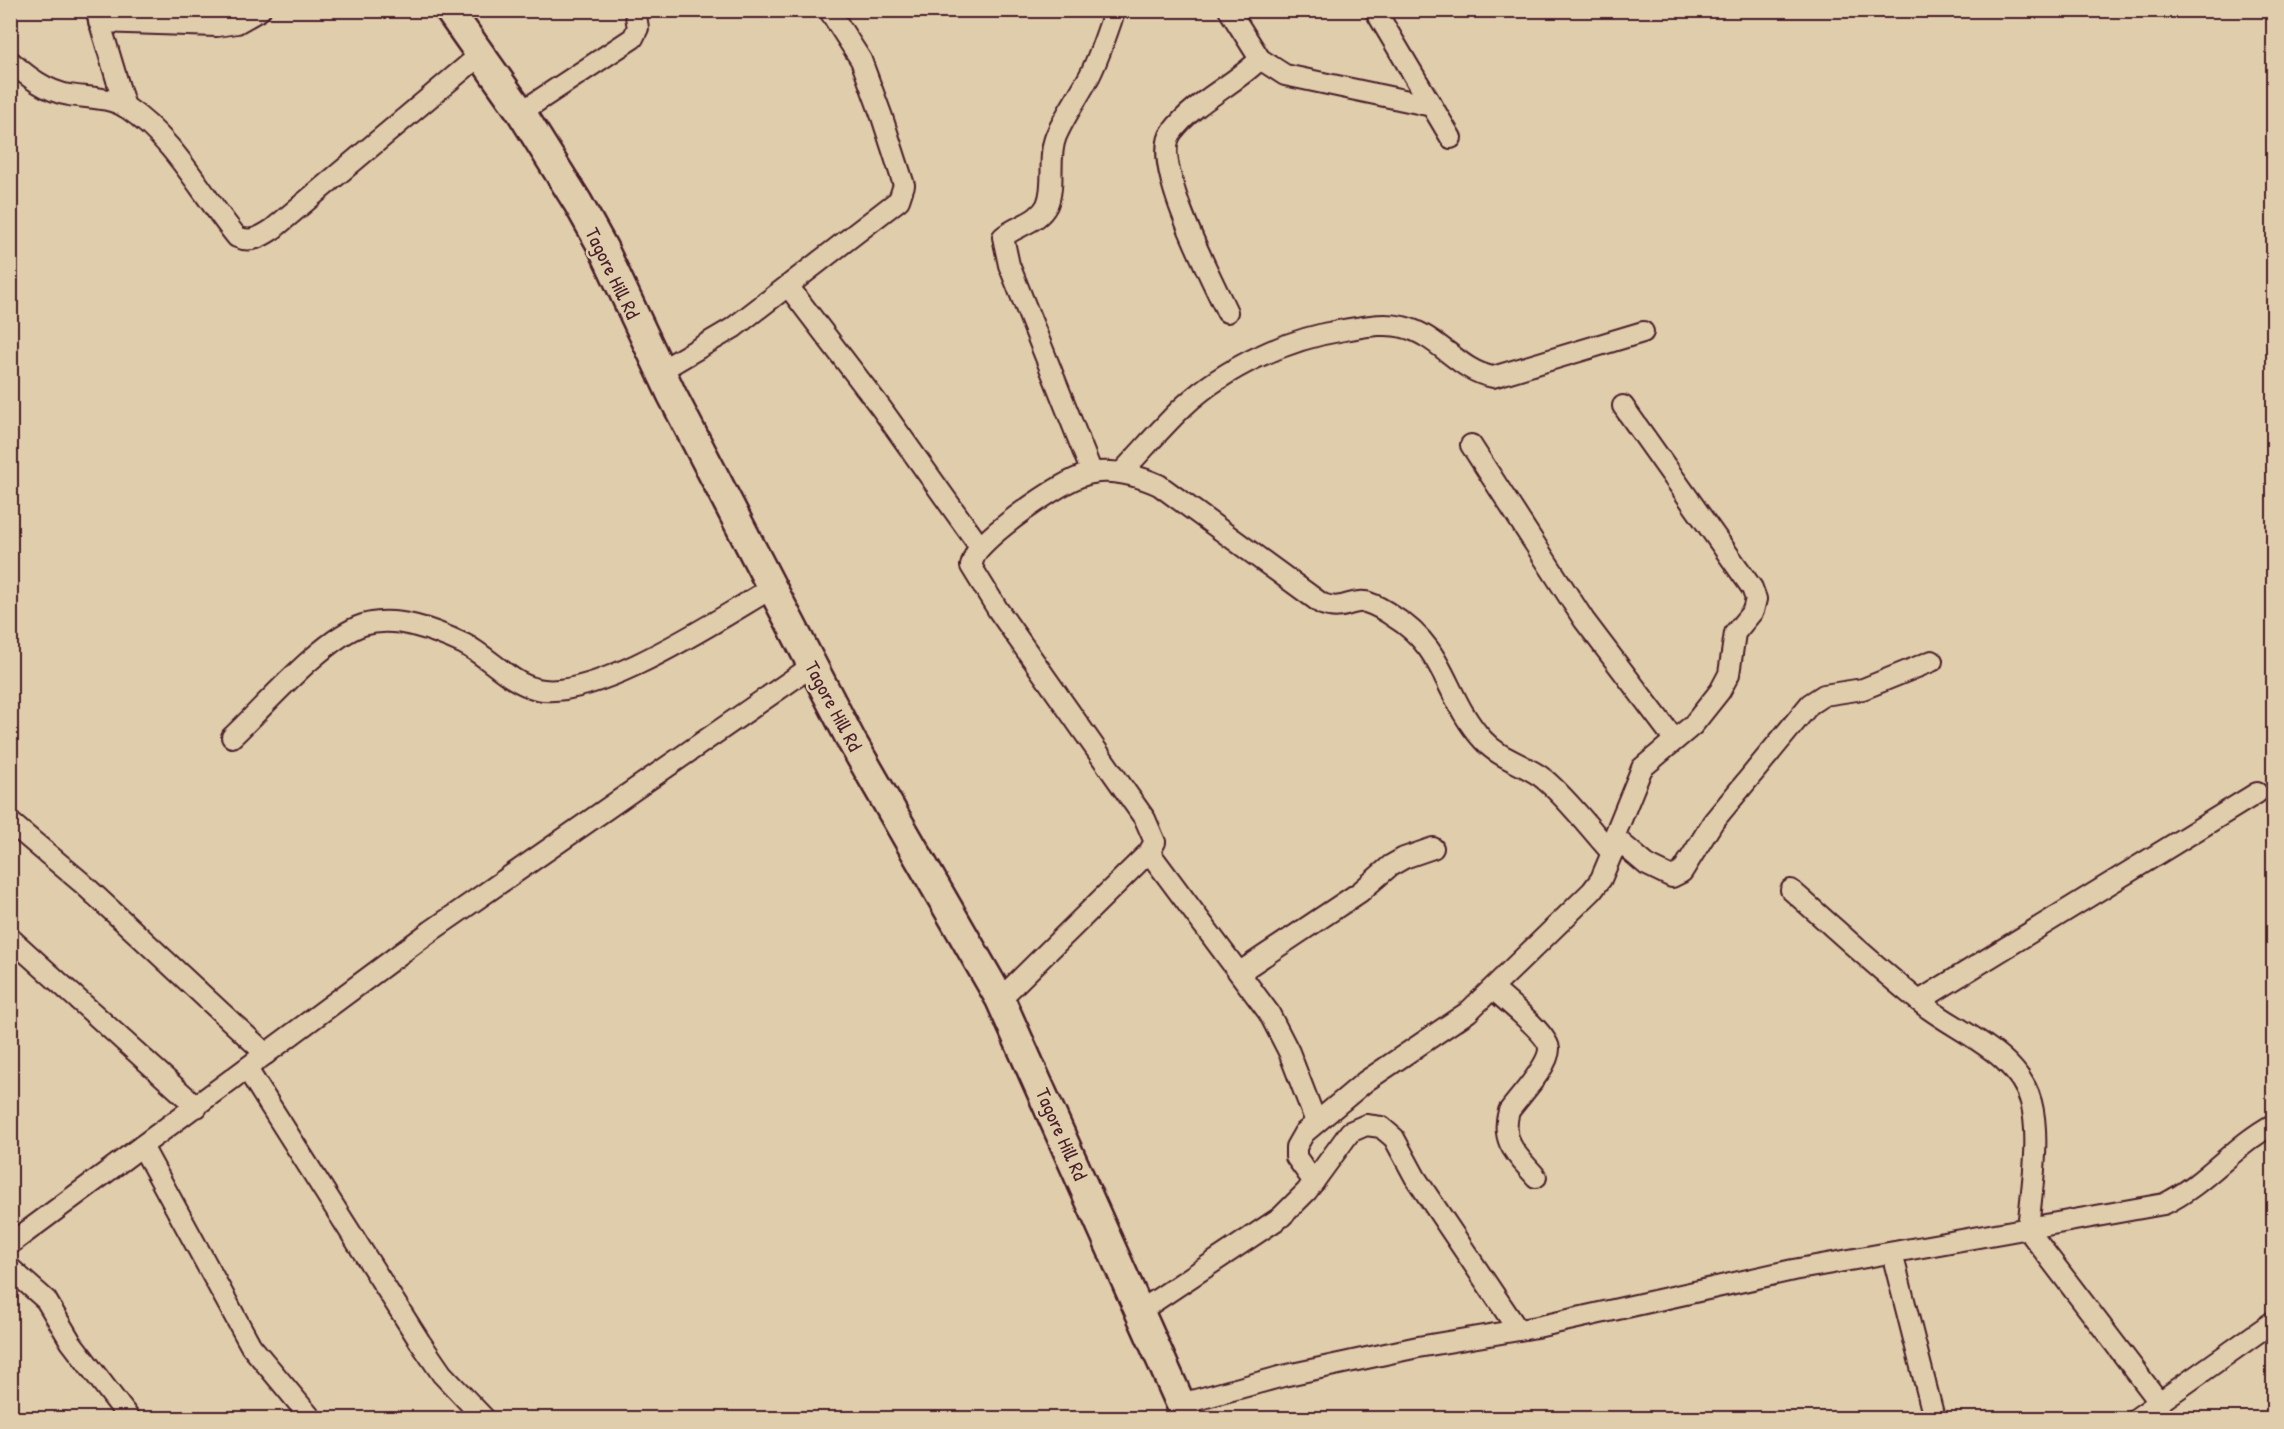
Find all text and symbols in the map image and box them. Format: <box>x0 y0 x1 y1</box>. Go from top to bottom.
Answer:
street label: Tagore Hill Rd <box>579 223 647 323</box>
street label: Tagore Hill Rd <box>799 656 869 756</box>
street label: Tagore Hill Rd <box>1030 1084 1094 1185</box>

